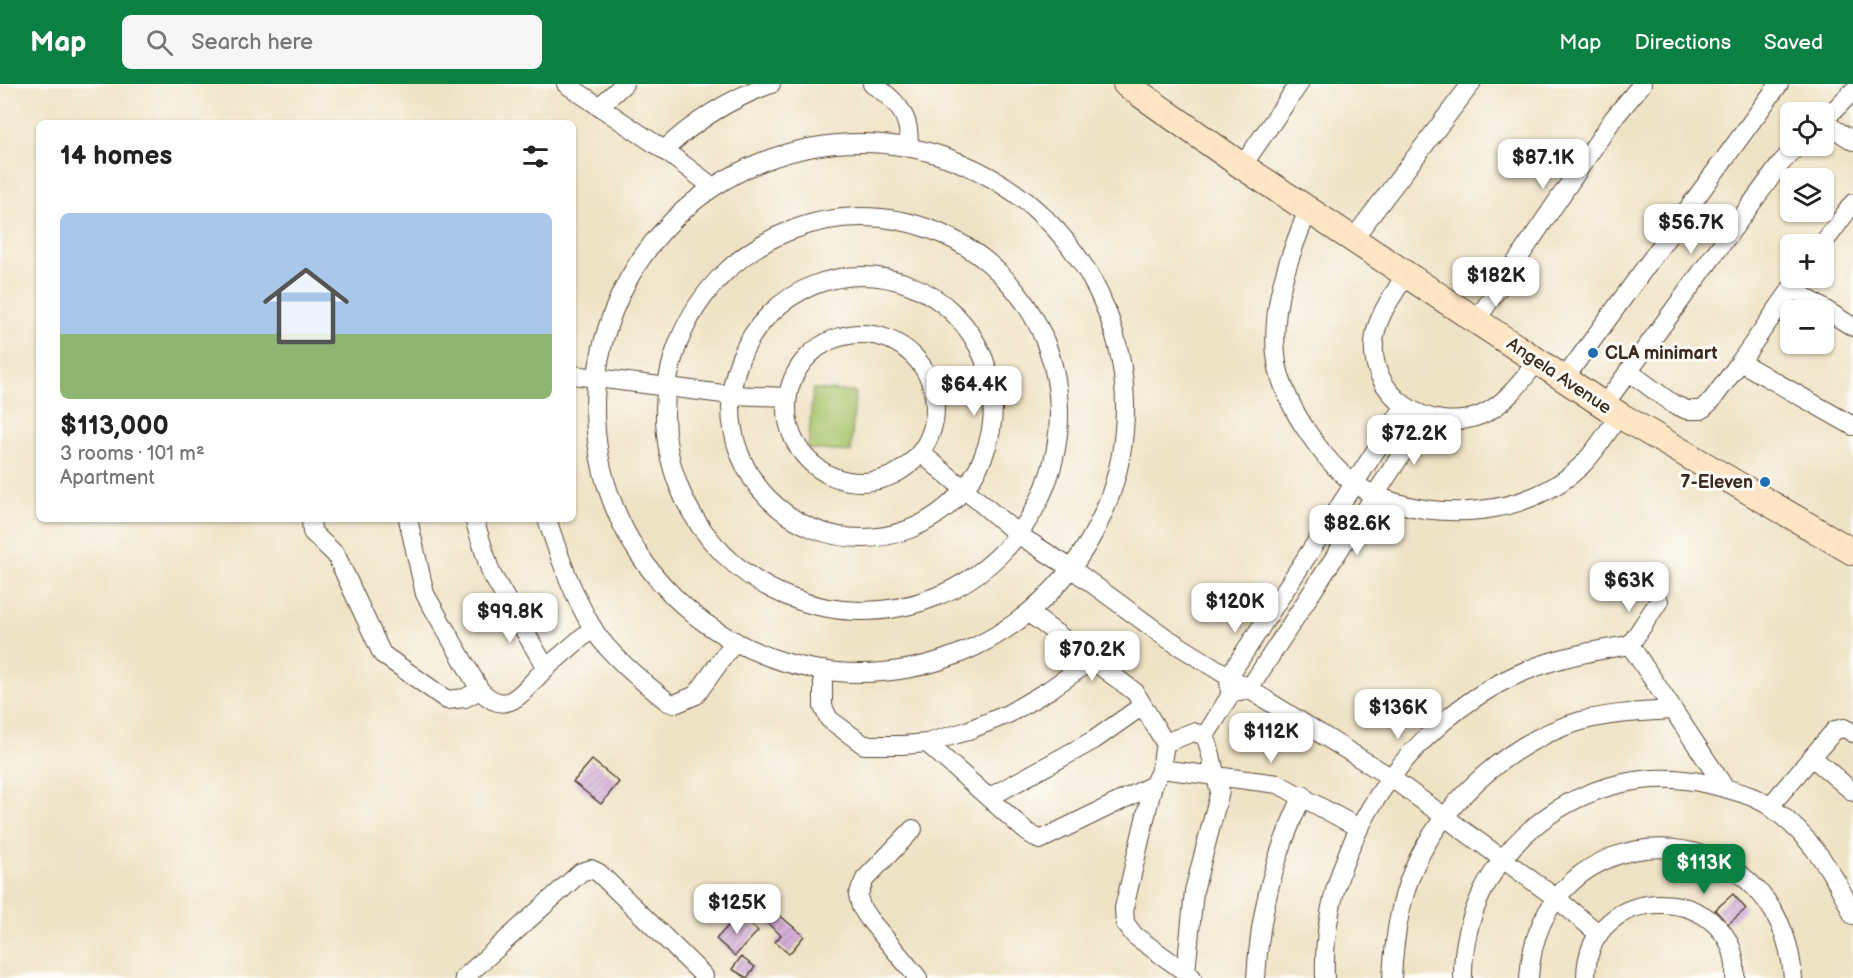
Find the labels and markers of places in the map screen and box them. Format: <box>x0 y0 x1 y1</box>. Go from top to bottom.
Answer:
pin: $87.1K <box>1494 139 1592 190</box>
pin: $56.7K <box>1642 204 1740 255</box>
pin: $182K <box>1454 257 1538 308</box>
place label: CLA minimart <box>1605 343 1717 364</box>
marker: CLA minimart <box>1586 346 1600 360</box>
pin: $64.4K <box>925 366 1023 417</box>
pin: $72.2K <box>1365 415 1463 466</box>
place label: 7-Eleven <box>1681 472 1753 493</box>
marker: 7-Eleven <box>1758 475 1772 489</box>
pin: $82.6K <box>1308 505 1406 556</box>
pin: $63K <box>1593 562 1665 613</box>
pin: $120K <box>1193 583 1277 634</box>
pin: $99.8K <box>461 593 559 644</box>
pin: $70.2K <box>1043 631 1141 682</box>
pin: $136K <box>1356 689 1440 740</box>
pin: $112K <box>1229 713 1313 764</box>
pin: $113K <box>1662 844 1746 895</box>
pin: $125K <box>695 884 779 935</box>

